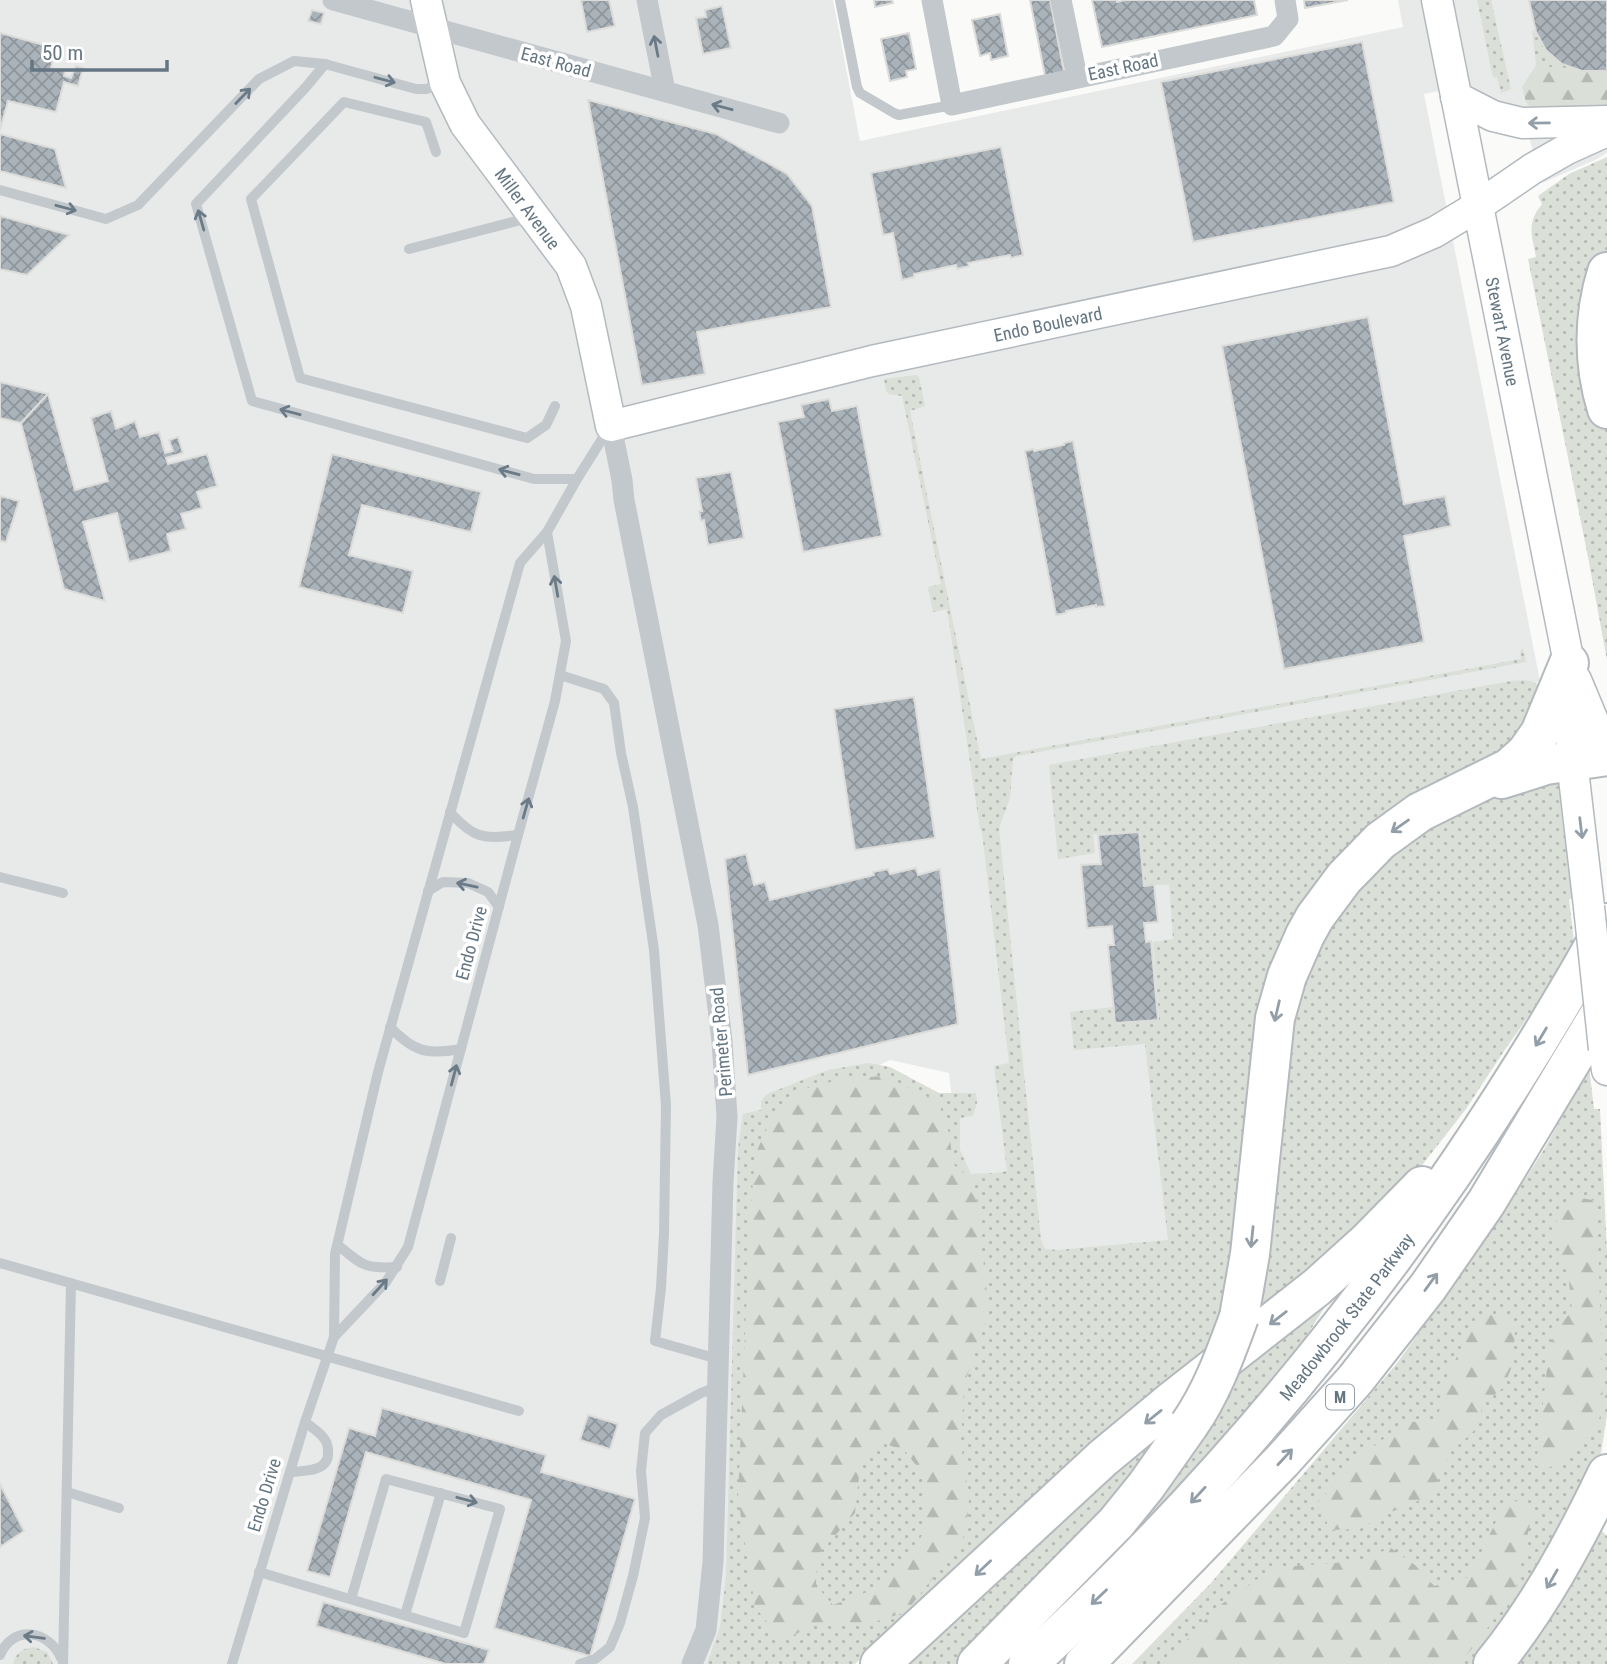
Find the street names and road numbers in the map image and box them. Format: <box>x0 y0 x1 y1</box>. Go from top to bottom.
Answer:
street label: East Road <box>519 43 593 81</box>
street label: East Road <box>1086 49 1160 85</box>
street label: Miller Avenue <box>491 164 565 253</box>
street label: Stewart Avenue <box>1482 275 1524 388</box>
street label: Endo Boulevard <box>992 302 1104 345</box>
street label: Endo Drive <box>451 904 491 982</box>
street label: Perimeter Road <box>706 987 736 1097</box>
street label: Meadowbrook State Parkway <box>1275 1228 1419 1404</box>
road number: M <box>1326 1385 1354 1410</box>
street label: Endo Drive <box>243 1456 285 1534</box>

